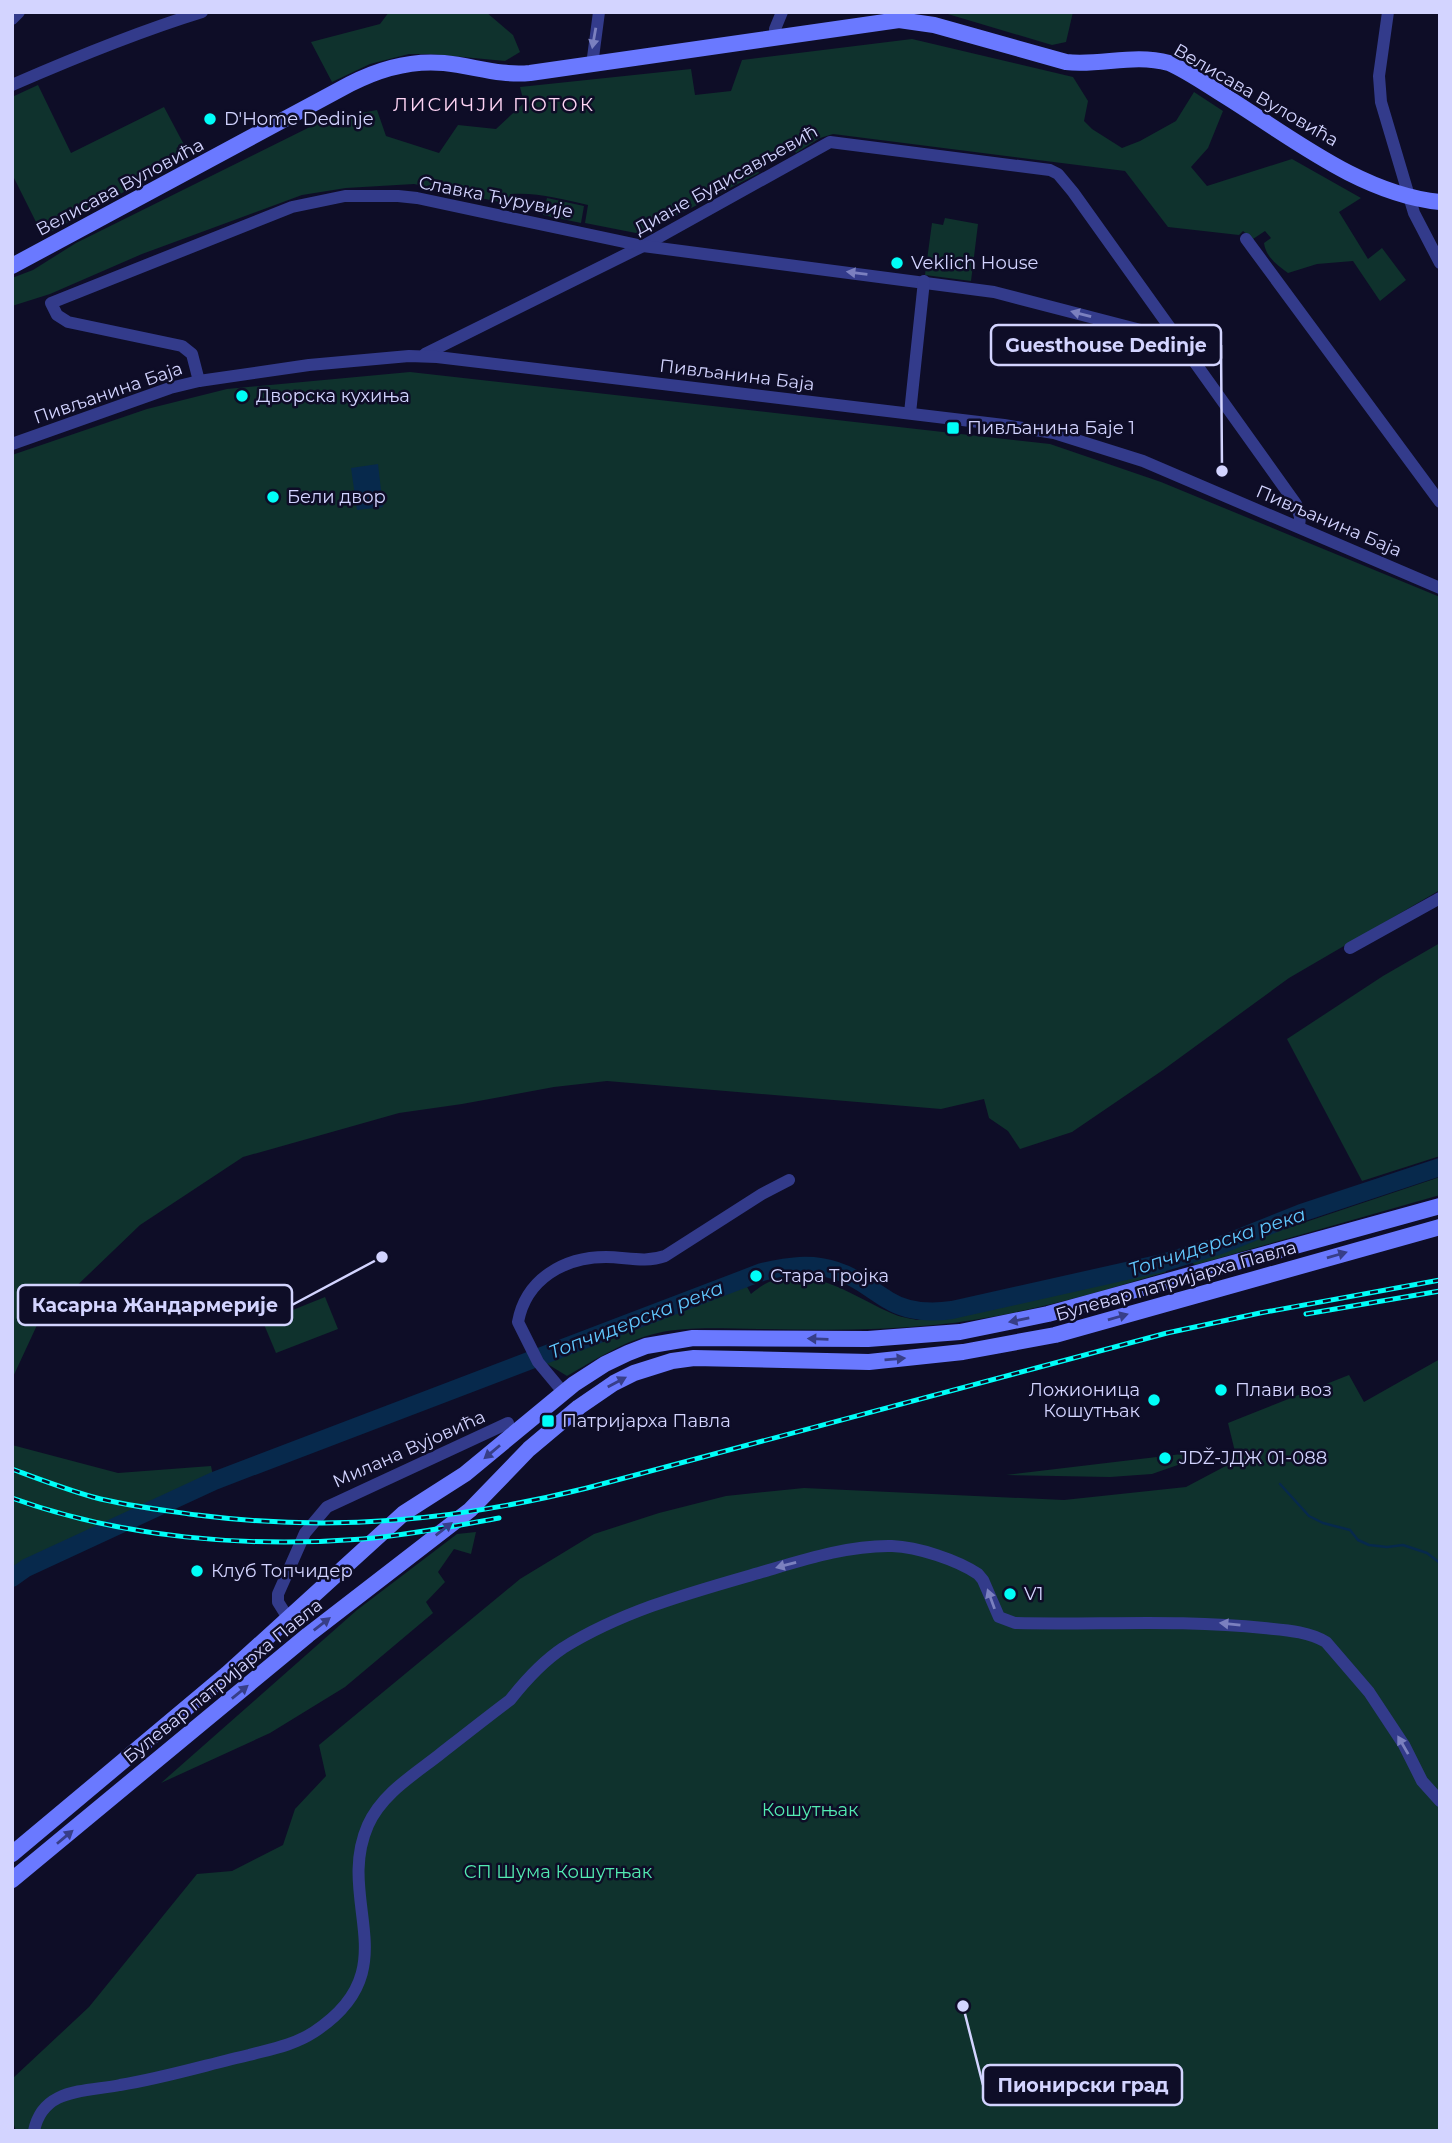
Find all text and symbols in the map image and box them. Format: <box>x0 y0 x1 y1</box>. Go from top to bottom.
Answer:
one-way arrow <box>589 28 600 50</box>
street label: Велисава Вуловића <box>1170 39 1342 151</box>
district label: ЛИСИЧЈИ ПОТОК <box>393 93 595 116</box>
place label: D'Home Dedinje <box>224 108 374 130</box>
marker: D'Home Dedinje <box>202 111 218 127</box>
street label: Диане Будисављевић <box>630 120 822 240</box>
street label: Велисава Вуловића <box>32 133 208 241</box>
street label: Славка Ћурувије <box>417 171 575 223</box>
place label: Veklich House <box>911 252 1039 274</box>
marker: Veklich House <box>889 255 905 271</box>
one-way arrow <box>846 268 868 279</box>
one-way arrow <box>1070 309 1091 319</box>
callout: Guesthouse Dedinje <box>991 325 1221 365</box>
text: Guesthouse Dedinje <box>1005 334 1207 357</box>
street label: Пивљанина Баја <box>658 355 816 395</box>
street label: Пивљанина Баја <box>31 357 185 429</box>
place label: Дворска кухиња <box>256 385 410 407</box>
marker: Дворска кухиња <box>234 388 250 404</box>
place label: Пивљанина Баје 1 <box>967 417 1135 439</box>
marker: Пивљанина Баје 1 <box>945 420 961 436</box>
street label: Пивљанина Баја <box>1253 480 1405 562</box>
place label: Бели двор <box>287 486 386 508</box>
marker: Бели двор <box>265 489 281 505</box>
water label: Топчидерска река <box>1125 1202 1309 1282</box>
street label: Булевар патријарха Павла <box>1053 1236 1299 1326</box>
one-way arrow <box>1327 1250 1348 1260</box>
place label: Стара Тројка <box>770 1265 889 1287</box>
marker: Стара Тројка <box>748 1268 764 1284</box>
water label: Топчидерска река <box>545 1276 727 1364</box>
callout: Касарна Жандармерије <box>18 1285 292 1325</box>
text: Касарна Жандармерије <box>32 1294 278 1317</box>
one-way arrow <box>1108 1311 1129 1321</box>
one-way arrow <box>1008 1315 1030 1326</box>
one-way arrow <box>807 1333 829 1345</box>
one-way arrow <box>885 1353 907 1364</box>
one-way arrow <box>607 1376 627 1388</box>
place label: Ложионица Кошутњак <box>1029 1379 1141 1422</box>
place label: Плави воз <box>1235 1379 1332 1401</box>
marker: Плави воз <box>1213 1382 1229 1398</box>
marker: Ложионица Кошутњак <box>1146 1392 1162 1408</box>
street label: Милана Вујовића <box>329 1406 489 1492</box>
place label: Патријарха Павла <box>562 1410 731 1432</box>
marker: Патријарха Павла <box>540 1413 556 1429</box>
one-way arrow <box>483 1444 501 1459</box>
place label: JDŽ-JДЖ 01-088 <box>1178 1447 1327 1469</box>
marker: JDŽ-JДЖ 01-088 <box>1157 1450 1173 1466</box>
one-way arrow <box>435 1521 453 1536</box>
place label: Клуб Топчидер <box>211 1560 353 1582</box>
one-way arrow <box>775 1560 797 1571</box>
marker: Клуб Топчидер <box>189 1563 205 1579</box>
place label: V1 <box>1024 1583 1044 1605</box>
marker: V1 <box>1002 1586 1018 1602</box>
one-way arrow <box>985 1588 996 1609</box>
street label: Булевар патријарха Павла <box>119 1594 327 1768</box>
one-way arrow <box>313 1616 331 1631</box>
one-way arrow <box>1218 1619 1240 1630</box>
one-way arrow <box>232 1685 249 1700</box>
one-way arrow <box>1396 1735 1409 1754</box>
park label: Кошутњак <box>762 1799 859 1821</box>
one-way arrow <box>56 1830 73 1845</box>
park label: СП Шума Кошутњак <box>464 1861 653 1883</box>
callout: Пионирски град <box>983 2065 1182 2105</box>
text: Пионирски град <box>997 2074 1169 2097</box>

